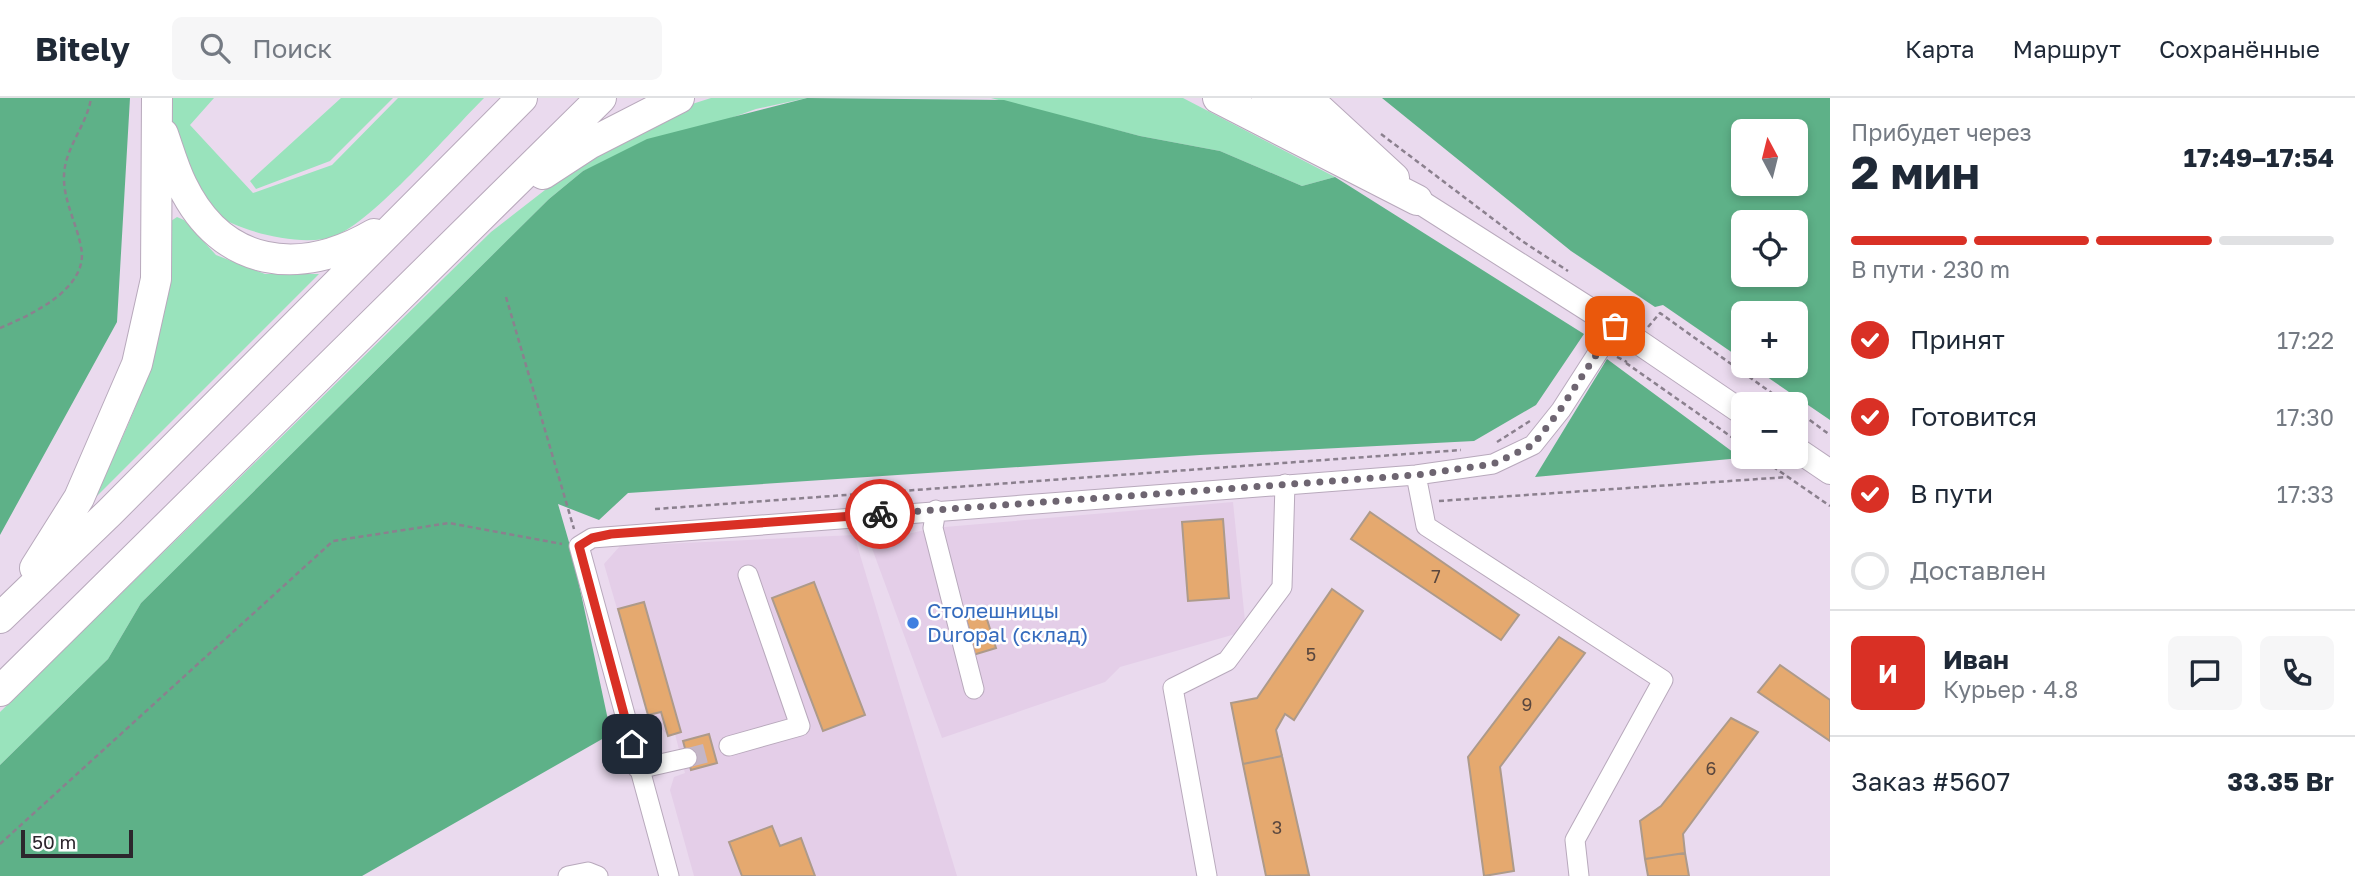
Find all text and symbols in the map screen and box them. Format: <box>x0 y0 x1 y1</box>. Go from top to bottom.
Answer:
search box <box>172 17 662 80</box>
text: Bitely <box>35 29 130 68</box>
icon: search <box>196 29 234 67</box>
text: Поиск <box>252 33 332 64</box>
text: Карта <box>1905 34 1975 63</box>
text: Маршрут <box>2013 34 2121 63</box>
text: Сохранённые <box>2159 34 2320 63</box>
text: Прибудет через <box>1851 118 2032 146</box>
north arrow <box>1731 119 1808 196</box>
map controls <box>1731 119 1808 469</box>
text: 17:49–17:54 <box>2184 142 2334 173</box>
text: 2 мин <box>1851 144 1980 199</box>
button: locate <box>1731 210 1808 287</box>
text: В пути · 230 m <box>1851 255 2010 283</box>
pin <box>1585 296 1645 356</box>
button: + <box>1731 301 1808 378</box>
icon: bag <box>1596 307 1634 345</box>
icon: check <box>1851 321 1889 359</box>
text: Принят <box>1910 324 2005 355</box>
text: 17:22 <box>2277 326 2334 354</box>
button: − <box>1731 392 1808 469</box>
icon: check <box>1851 398 1889 436</box>
text: Готовится <box>1910 401 2037 432</box>
text: 17:30 <box>2276 403 2334 431</box>
icon: check <box>1851 475 1889 513</box>
text: В пути <box>1910 478 1993 509</box>
courier <box>845 479 915 549</box>
text: 17:33 <box>2277 480 2334 508</box>
icon: bike <box>861 495 899 533</box>
text: Доставлен <box>1910 555 2046 586</box>
house number: 7 <box>1431 565 1441 587</box>
place label: Столешницы Duropal (склад) <box>927 597 1089 647</box>
marker: Столешницы Duropal (склад) <box>905 615 921 631</box>
button: chat <box>2168 636 2242 710</box>
button: phone <box>2260 636 2334 710</box>
house number: 5 <box>1306 643 1316 665</box>
text: Иван <box>1943 644 2009 675</box>
text: И <box>1878 658 1898 689</box>
text: Курьер · 4.8 <box>1943 675 2078 703</box>
house number: 9 <box>1522 693 1532 715</box>
pin <box>602 714 662 774</box>
icon: home <box>613 725 651 763</box>
house number: 6 <box>1706 757 1716 779</box>
text: Заказ #5607 <box>1851 766 2010 797</box>
text: 33.35 Br <box>2227 766 2334 797</box>
house number: 3 <box>1272 816 1282 838</box>
scale bar <box>21 827 133 859</box>
text: 50 m <box>32 830 76 853</box>

